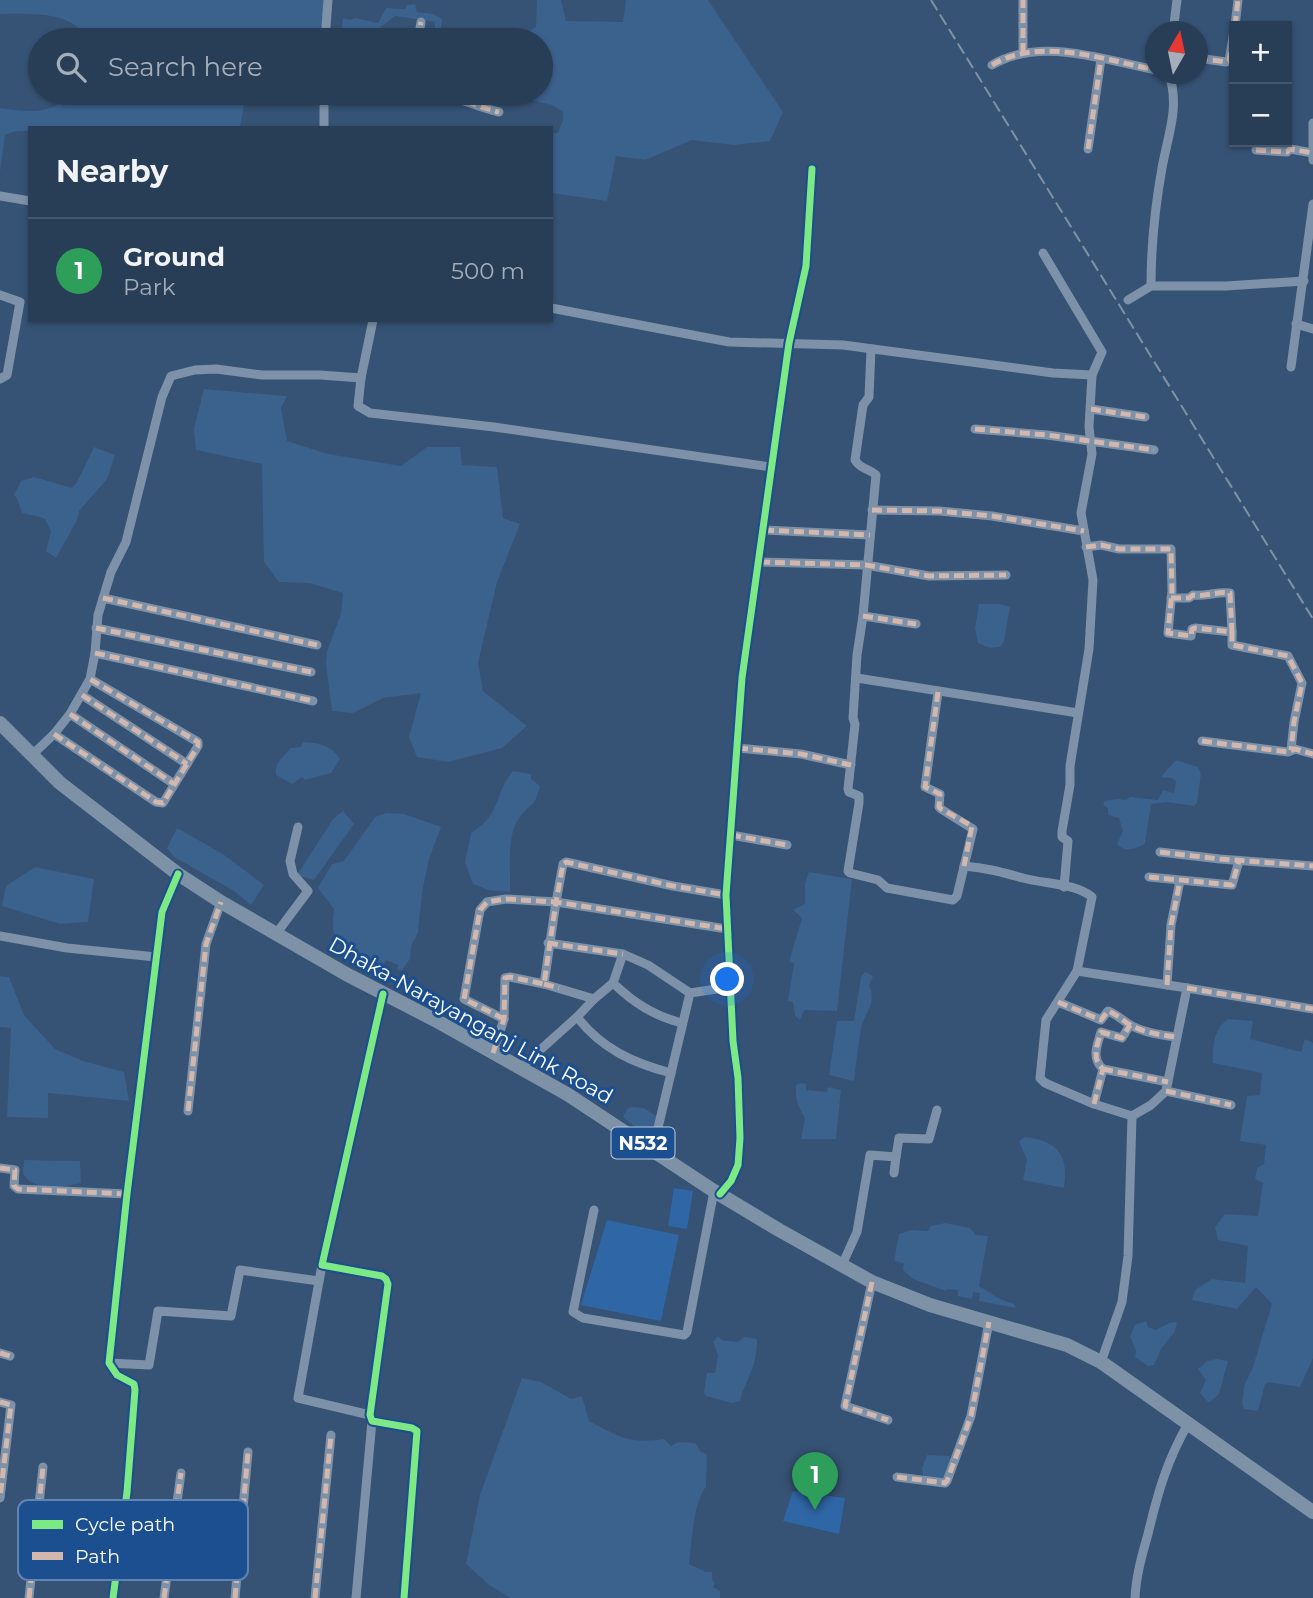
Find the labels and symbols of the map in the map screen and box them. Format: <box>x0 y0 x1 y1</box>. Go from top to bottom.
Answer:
north arrow <box>1145 21 1208 84</box>
street label: Dhaka-Narayanganj Link Road <box>325 931 617 1109</box>
your location <box>710 962 744 996</box>
road number: N532 <box>612 1128 674 1158</box>
pin: 1 <box>792 1452 838 1510</box>
legend <box>18 1500 248 1580</box>
text: Cycle path <box>75 1513 175 1536</box>
text: Path <box>75 1545 120 1568</box>

